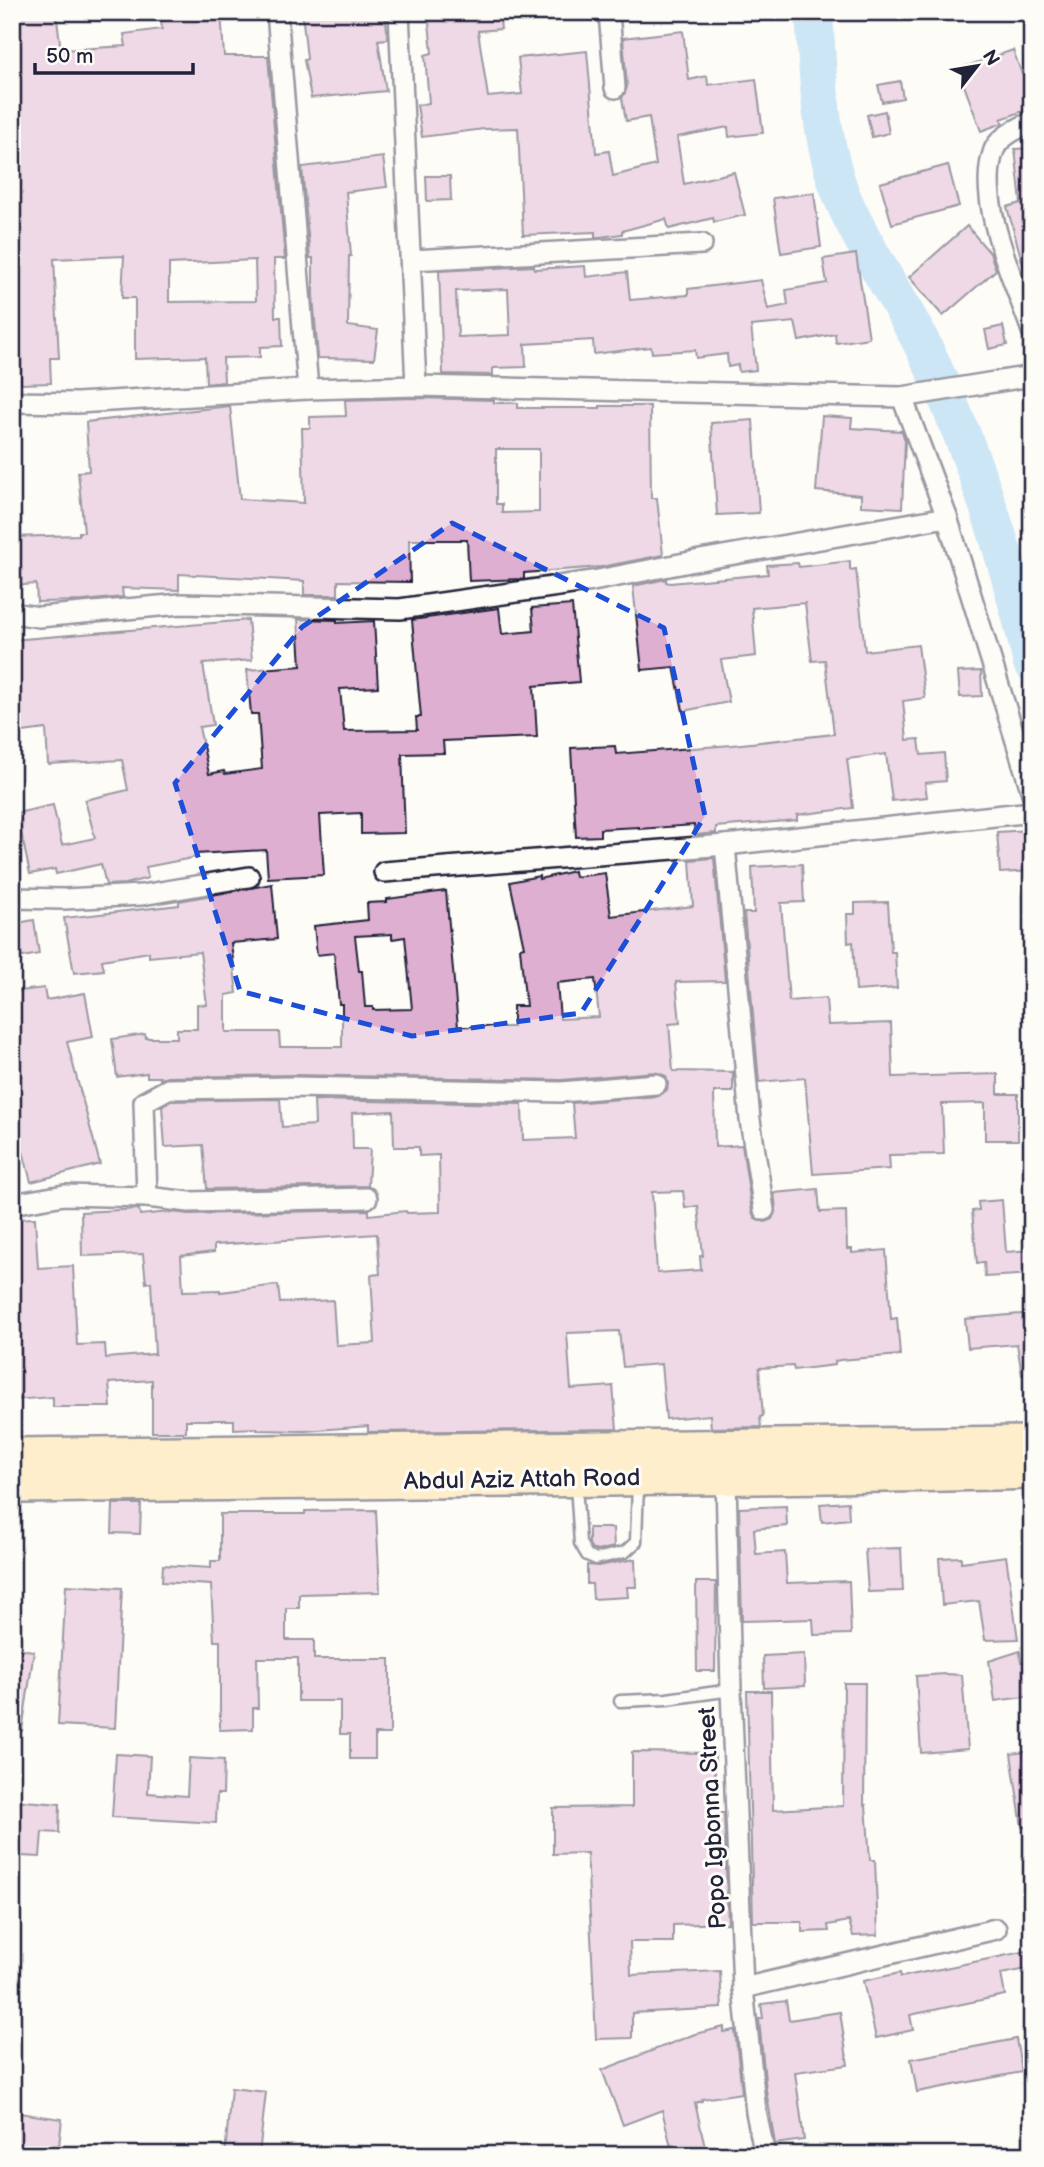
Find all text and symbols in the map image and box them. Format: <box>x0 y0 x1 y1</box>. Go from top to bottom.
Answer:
scale bar <box>35 32 192 76</box>
north arrow <box>942 32 1012 102</box>
text: 50 m <box>46 44 93 69</box>
text: N <box>977 46 1004 70</box>
street label: Abdul Aziz Attah Road <box>403 1463 641 1496</box>
street label: Popo Igbonna Street <box>692 1705 733 1930</box>

